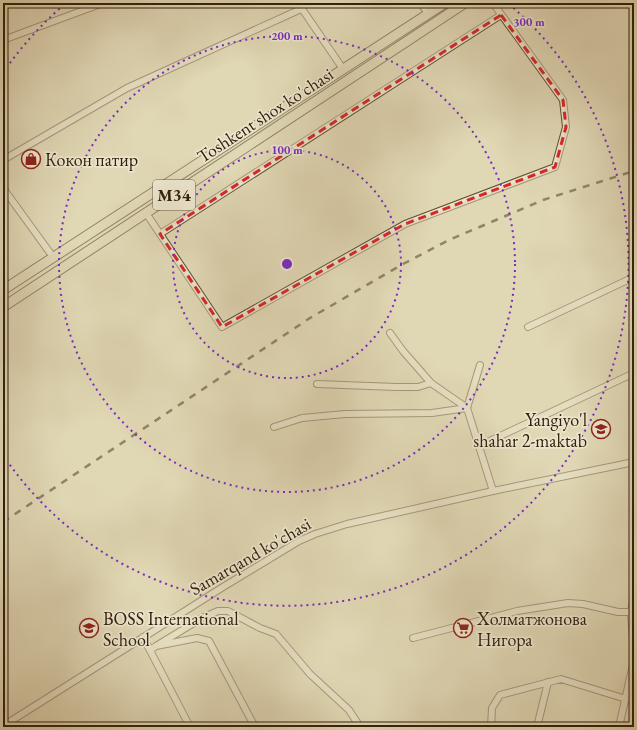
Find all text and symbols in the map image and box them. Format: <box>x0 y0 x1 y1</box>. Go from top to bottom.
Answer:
text: 300 m <box>513 14 545 30</box>
text: 200 m <box>271 28 303 44</box>
street label: Toshkent shox ko'chasi <box>192 62 338 168</box>
text: 100 m <box>271 142 303 158</box>
shop icon: Кокон патир <box>20 148 42 170</box>
place label: Кокон патир <box>45 148 138 171</box>
road number: M34 <box>153 180 195 210</box>
centre of rings <box>280 257 294 271</box>
place label: Yangiyo'l shahar 2-maktab <box>473 408 587 452</box>
school or university icon: Yangiyo'l shahar 2-maktab <box>590 418 612 440</box>
street label: Samarqand ko'chasi <box>185 512 315 600</box>
place label: BOSS International School <box>103 607 239 651</box>
place label: Холматжонова Нигора <box>476 607 588 651</box>
school or university icon: BOSS International School <box>78 617 100 639</box>
supermarket icon: Холматжонова Нигора <box>452 617 474 639</box>

